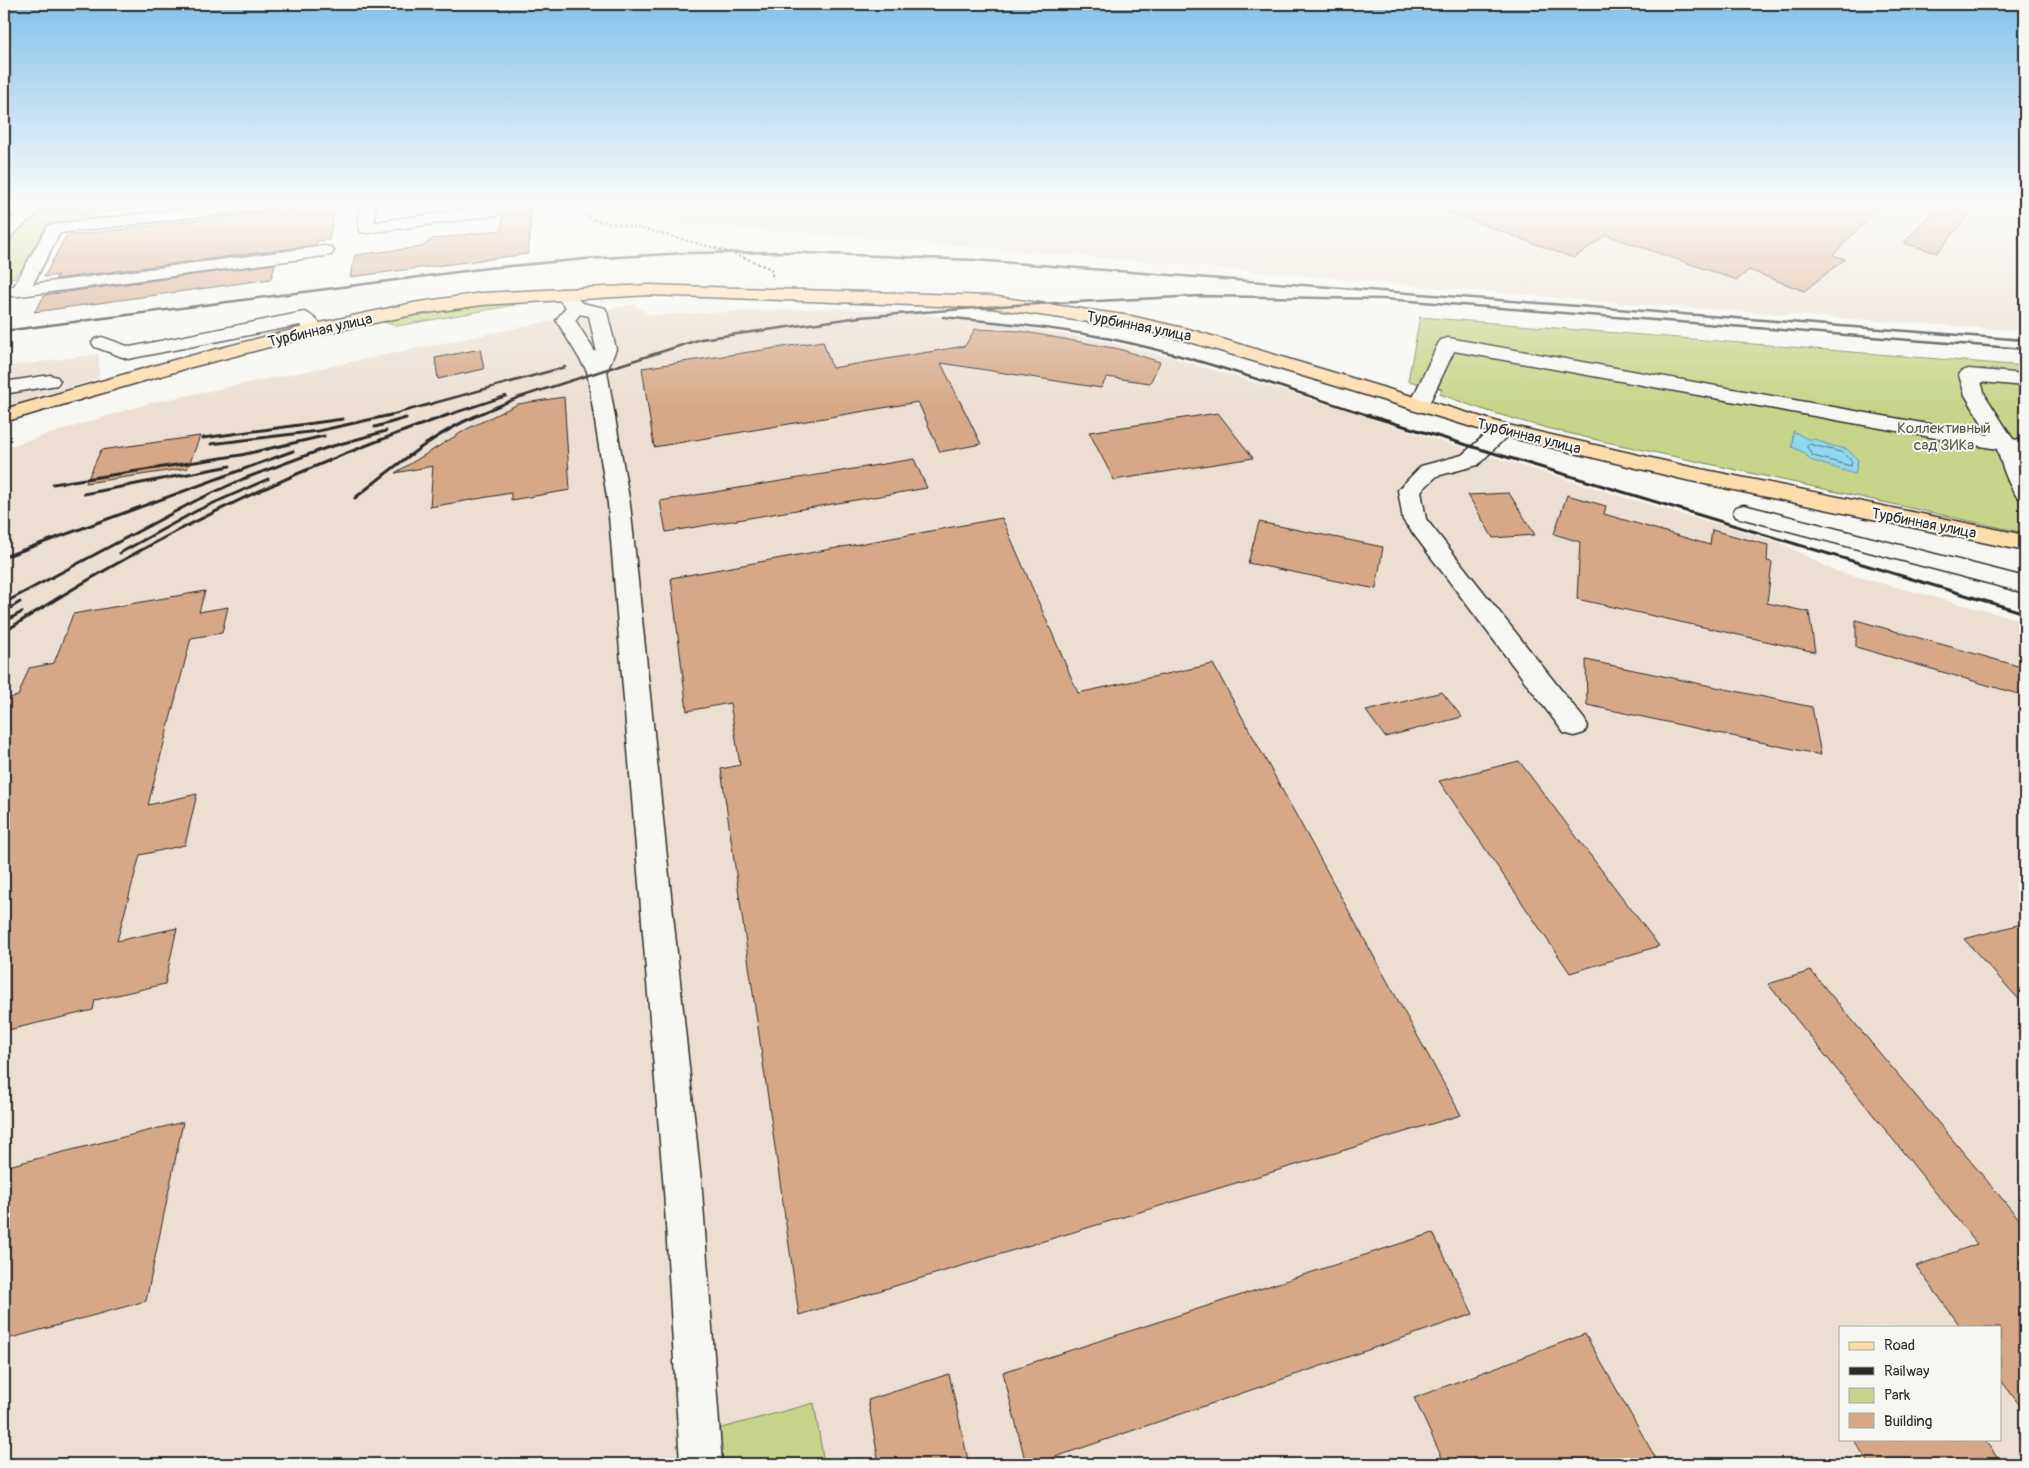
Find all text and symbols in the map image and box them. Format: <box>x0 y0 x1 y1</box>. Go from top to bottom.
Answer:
street label: Турбинная улица <box>1085 307 1193 346</box>
street label: Турбинная улица <box>266 309 374 352</box>
street label: Турбинная улица <box>1475 414 1583 459</box>
park label: Коллективный сад ЗИКа <box>1897 419 1991 455</box>
street label: Турбинная улица <box>1870 504 1978 543</box>
legend <box>1839 1326 2002 1440</box>
text: Road <box>1884 1336 1915 1355</box>
text: Railway <box>1884 1362 1930 1381</box>
text: Park <box>1884 1386 1911 1405</box>
text: Building <box>1884 1412 1932 1431</box>

